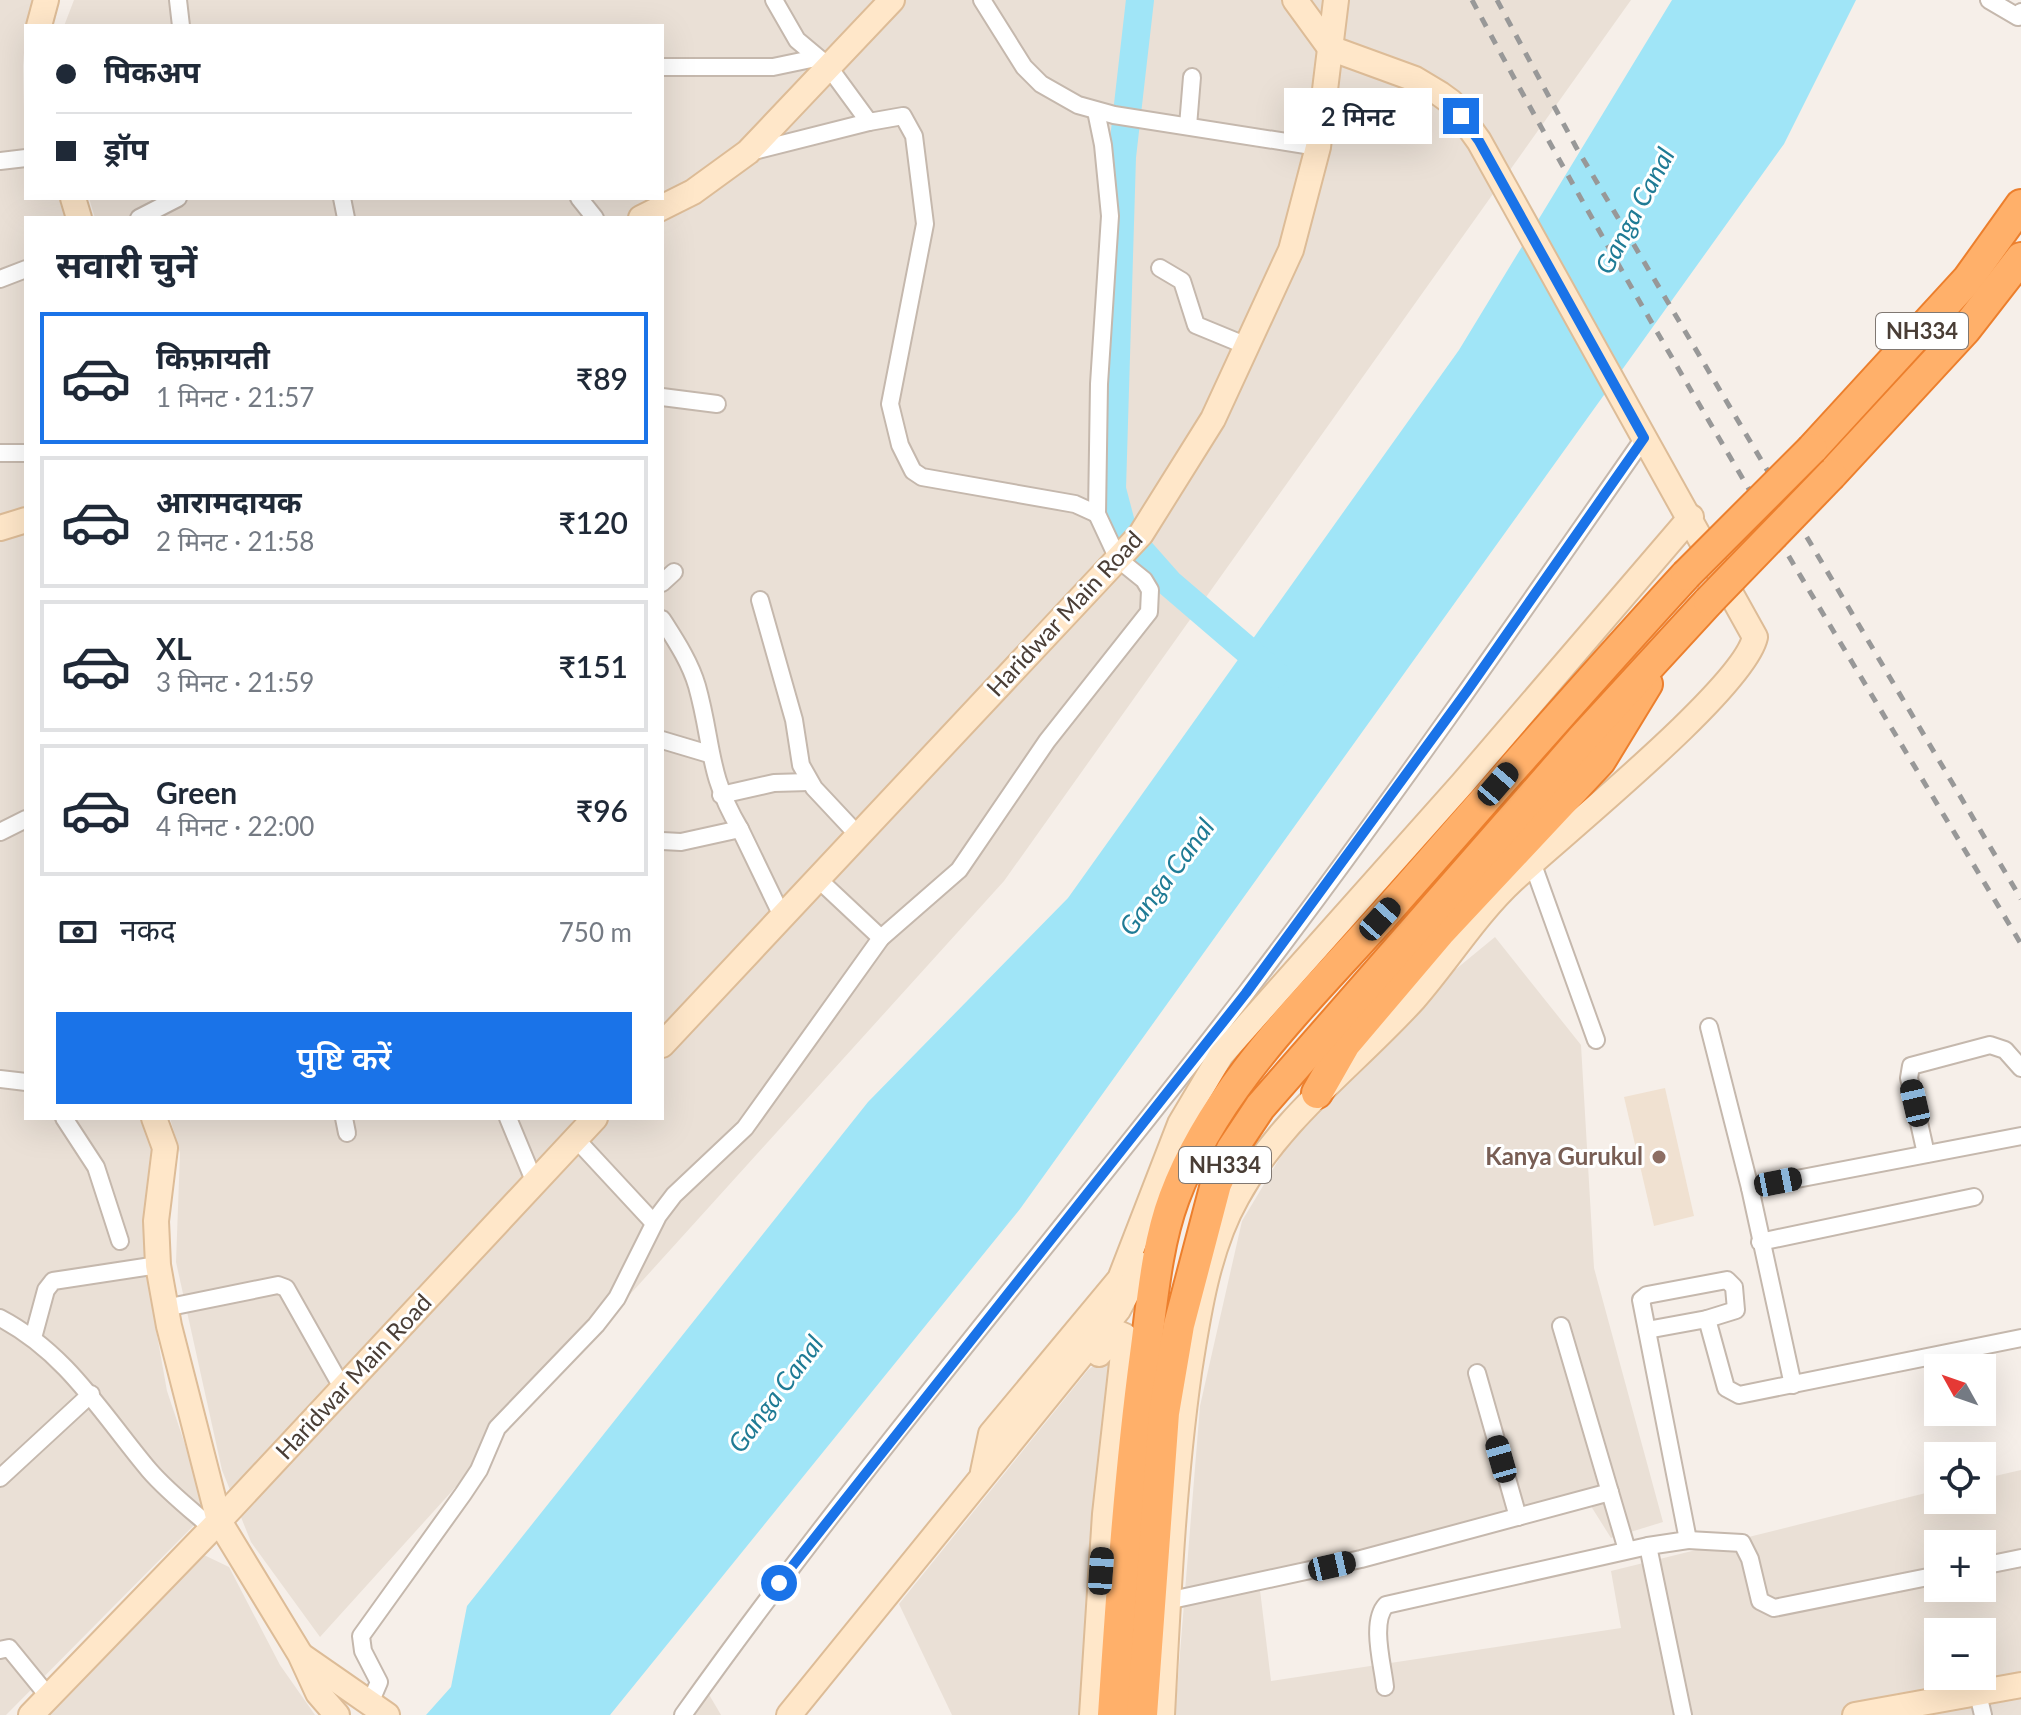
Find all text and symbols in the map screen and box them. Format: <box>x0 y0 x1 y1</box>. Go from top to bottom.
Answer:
text: पिकअप <box>104 53 200 89</box>
callout: 2 मिनट <box>1285 88 1433 144</box>
route end <box>1443 98 1479 134</box>
text: 2 मिनट <box>1321 100 1395 132</box>
text: ड्रॉप <box>104 130 148 166</box>
water label: Ganga Canal <box>1588 142 1681 279</box>
text: सवारी चुनें <box>56 242 197 286</box>
road number: NH334 <box>1876 313 1968 349</box>
text: किफ़ायती <box>156 339 270 375</box>
icon: car <box>60 342 132 414</box>
text: ₹89 <box>576 360 628 396</box>
text: 1 मिनट · 21:57 <box>156 381 314 413</box>
text: आरामदायक <box>156 483 302 519</box>
icon: car <box>60 486 132 558</box>
text: ₹120 <box>558 504 628 540</box>
street label: Haridwar Main Road <box>980 524 1148 702</box>
text: 2 मिनट · 21:58 <box>156 525 314 557</box>
icon: car <box>60 630 132 702</box>
text: XL <box>156 630 192 666</box>
text: ₹151 <box>558 648 628 684</box>
text: 3 मिनट · 21:59 <box>156 666 314 698</box>
car <box>1473 758 1523 810</box>
icon: car <box>60 774 132 846</box>
text: Green <box>156 774 237 810</box>
text: ₹96 <box>576 792 628 828</box>
text: 4 मिनट · 22:00 <box>156 810 314 842</box>
water label: Ganga Canal <box>1112 811 1221 941</box>
car <box>1355 893 1405 945</box>
icon: cash <box>56 910 100 954</box>
text: नकद <box>120 911 176 947</box>
text: 750 m <box>559 916 632 948</box>
button: पुष्टि करें <box>56 1012 632 1104</box>
car <box>1898 1077 1932 1129</box>
place label: Kanya Gurukul <box>1485 1141 1643 1170</box>
road number: NH334 <box>1179 1147 1271 1183</box>
marker: Kanya Gurukul <box>1650 1148 1668 1166</box>
car <box>1752 1166 1804 1198</box>
street label: Haridwar Main Road <box>269 1287 437 1465</box>
water label: Ganga Canal <box>721 1328 830 1458</box>
north arrow <box>1924 1354 1996 1426</box>
map controls <box>1924 1354 1996 1690</box>
car <box>1483 1433 1519 1485</box>
button: locate <box>1924 1442 1996 1514</box>
button: + <box>1924 1530 1996 1602</box>
car <box>1087 1546 1115 1596</box>
car <box>1306 1549 1358 1583</box>
route start <box>761 1565 797 1601</box>
button: − <box>1924 1618 1996 1690</box>

